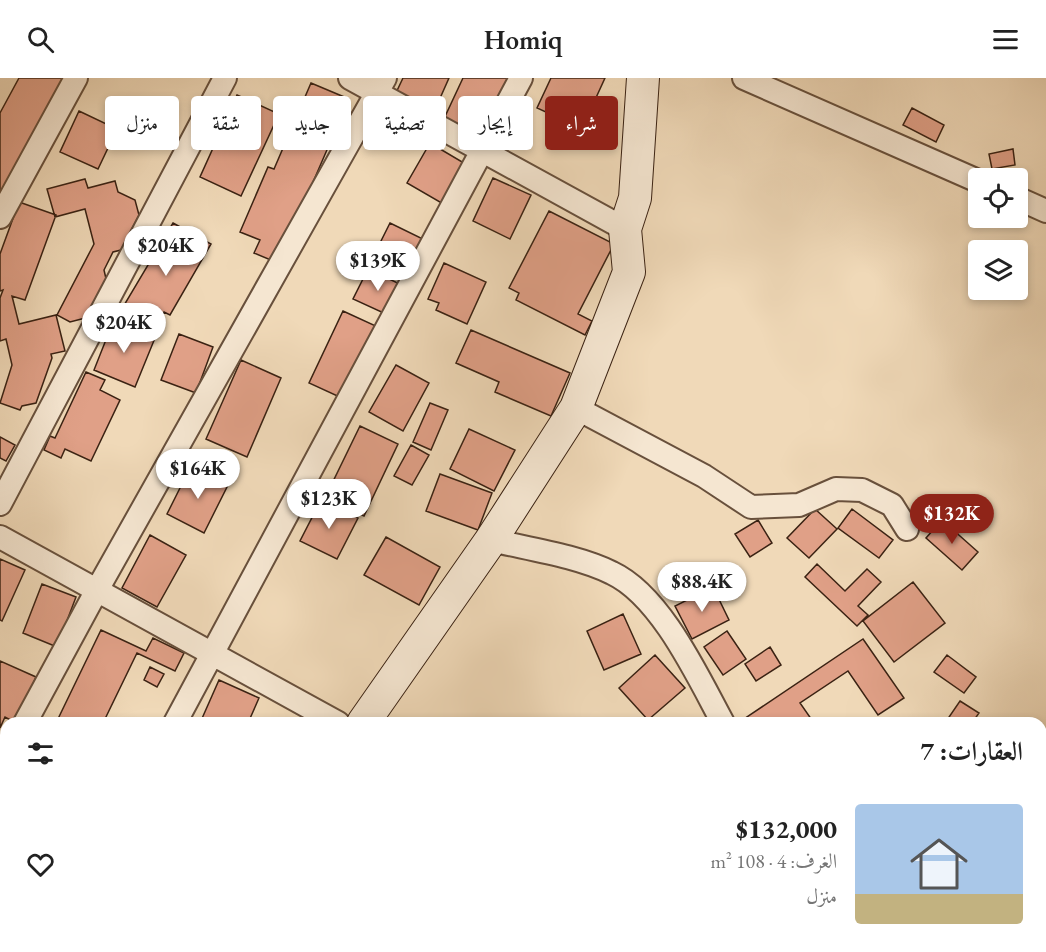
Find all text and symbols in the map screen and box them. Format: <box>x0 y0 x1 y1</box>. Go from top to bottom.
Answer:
text: Homiq <box>484 22 562 57</box>
icon: search <box>24 23 57 56</box>
icon: menu <box>989 23 1022 56</box>
chip: منزل <box>105 96 179 150</box>
chip: شقة <box>191 96 261 150</box>
chip: جديد <box>273 96 351 150</box>
chip: تصفية <box>363 96 446 150</box>
chip: إيجار <box>458 96 533 150</box>
chip: شراء <box>545 96 618 150</box>
map controls <box>968 168 1028 300</box>
button: locate <box>968 168 1028 228</box>
pin: $204K <box>124 226 208 277</box>
text: $204K <box>138 232 194 258</box>
button: layers <box>968 240 1028 300</box>
pin: $139K <box>336 241 420 292</box>
text: $139K <box>350 247 406 273</box>
pin: $204K <box>82 303 166 354</box>
text: $204K <box>96 309 152 335</box>
pin: $164K <box>156 449 240 500</box>
text: $164K <box>170 455 226 481</box>
pin: $123K <box>287 479 371 530</box>
text: $123K <box>301 485 357 511</box>
pin: $132K <box>910 494 994 545</box>
text: $132K <box>924 500 980 526</box>
pin: $88.4K <box>653 562 751 613</box>
text: $88.4K <box>671 568 733 594</box>
text: العقارات: 7 <box>920 734 1023 768</box>
icon: filters <box>24 737 57 770</box>
text: $132,000 <box>736 812 837 846</box>
icon: home <box>903 828 975 900</box>
icon: heart <box>24 848 57 881</box>
text: الغرف: 4 · 108 m² <box>710 848 837 874</box>
text: منزل <box>806 883 837 909</box>

